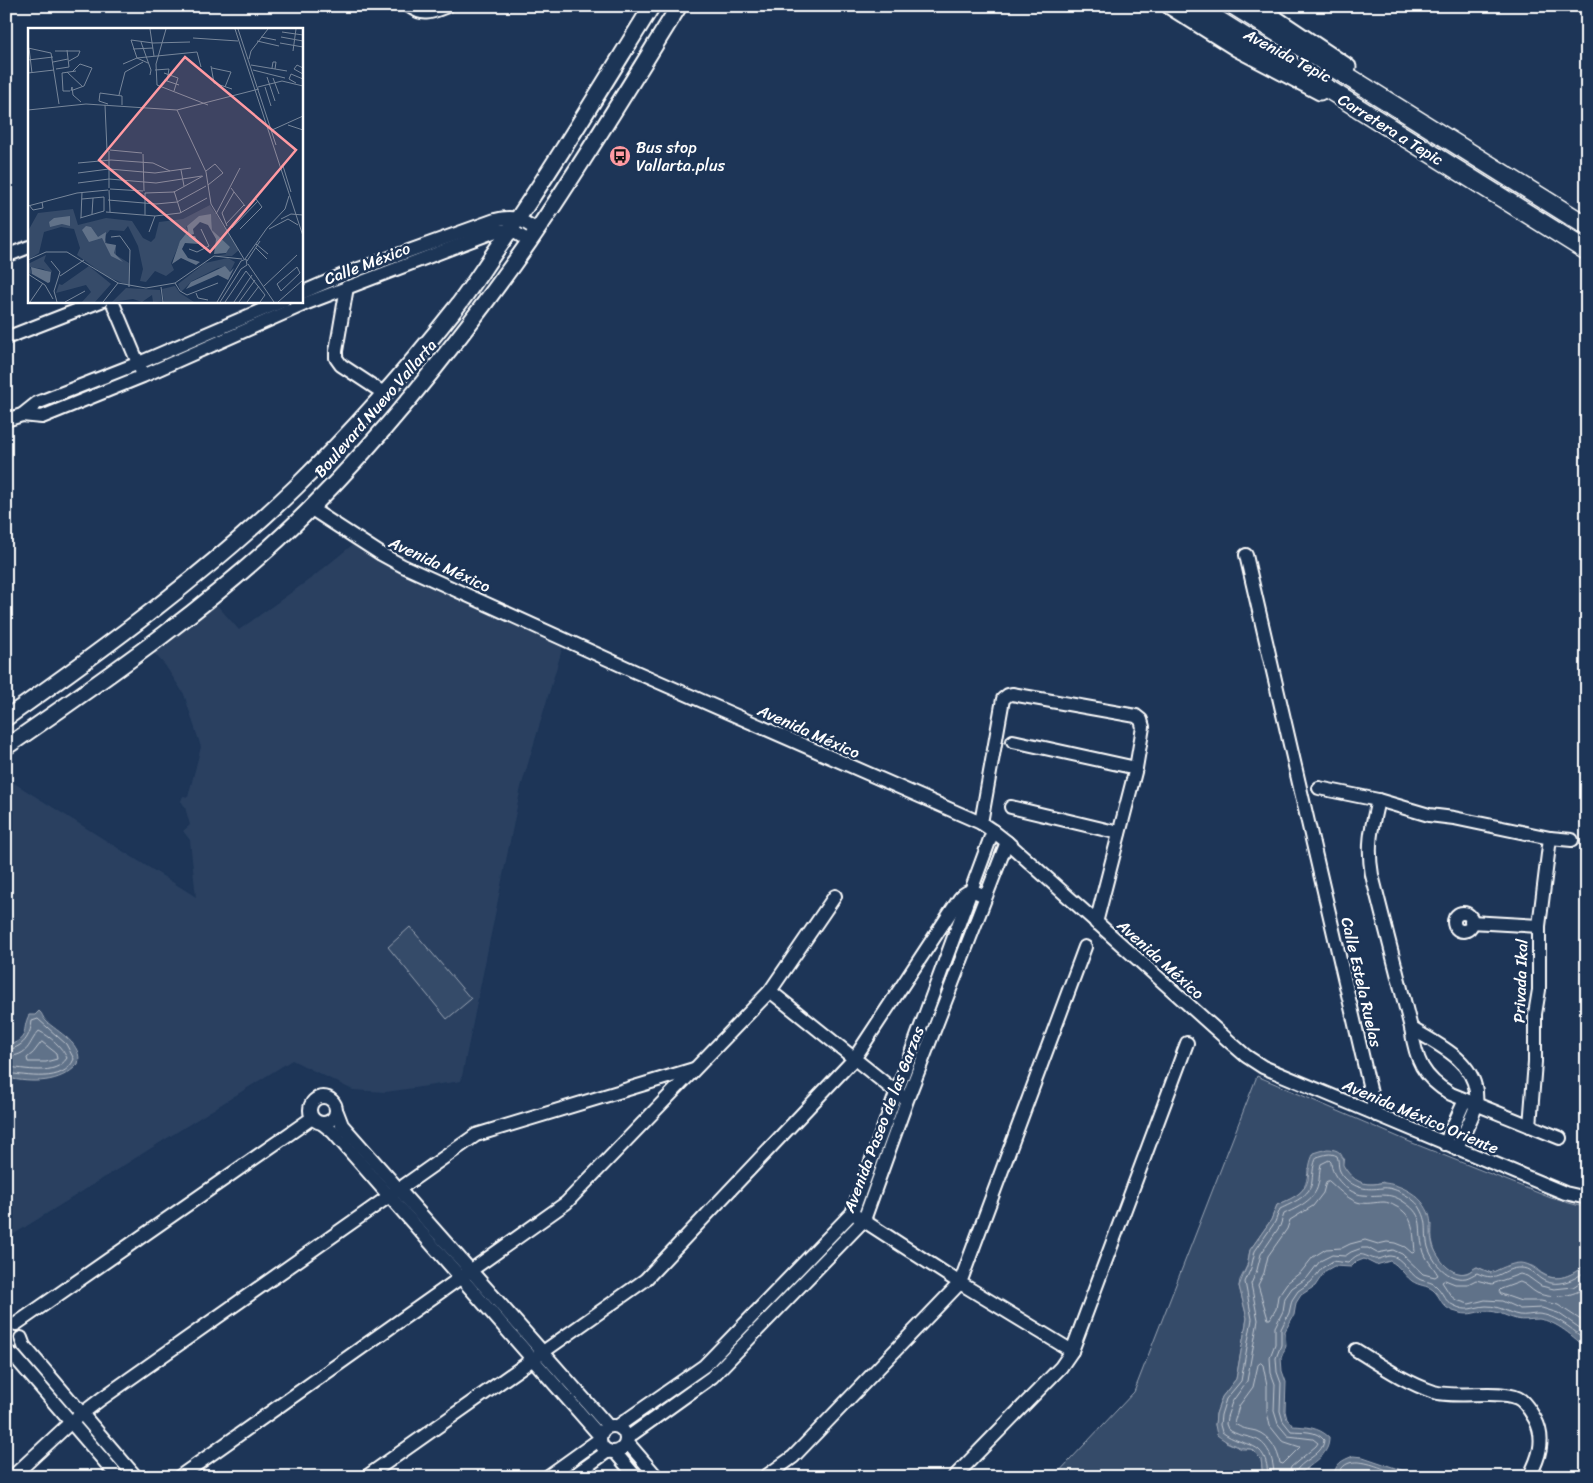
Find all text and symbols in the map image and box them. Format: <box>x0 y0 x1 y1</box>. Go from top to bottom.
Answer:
street label: Avenida Tepic <box>1238 20 1337 91</box>
inset map <box>28 28 302 302</box>
street label: Carretera a Tepic <box>1332 85 1450 174</box>
place label: Bus stop Vallarta.plus <box>636 133 726 180</box>
bus stop icon: Bus stop Vallarta.plus <box>608 144 632 168</box>
street label: Calle México <box>320 234 414 293</box>
street label: Boulevard Nuevo Vallarta <box>307 332 444 484</box>
street label: Avenida México <box>383 528 496 601</box>
street label: Avenida México <box>752 695 865 767</box>
street label: Avenida México <box>1109 911 1211 1007</box>
street label: Calle Estela Ruelas <box>1332 914 1391 1050</box>
street label: Privada Ikal <box>1505 938 1536 1024</box>
street label: Avenida Paseo de las Garzas <box>834 1021 933 1218</box>
street label: Avenida México Oriente <box>1337 1070 1504 1163</box>

